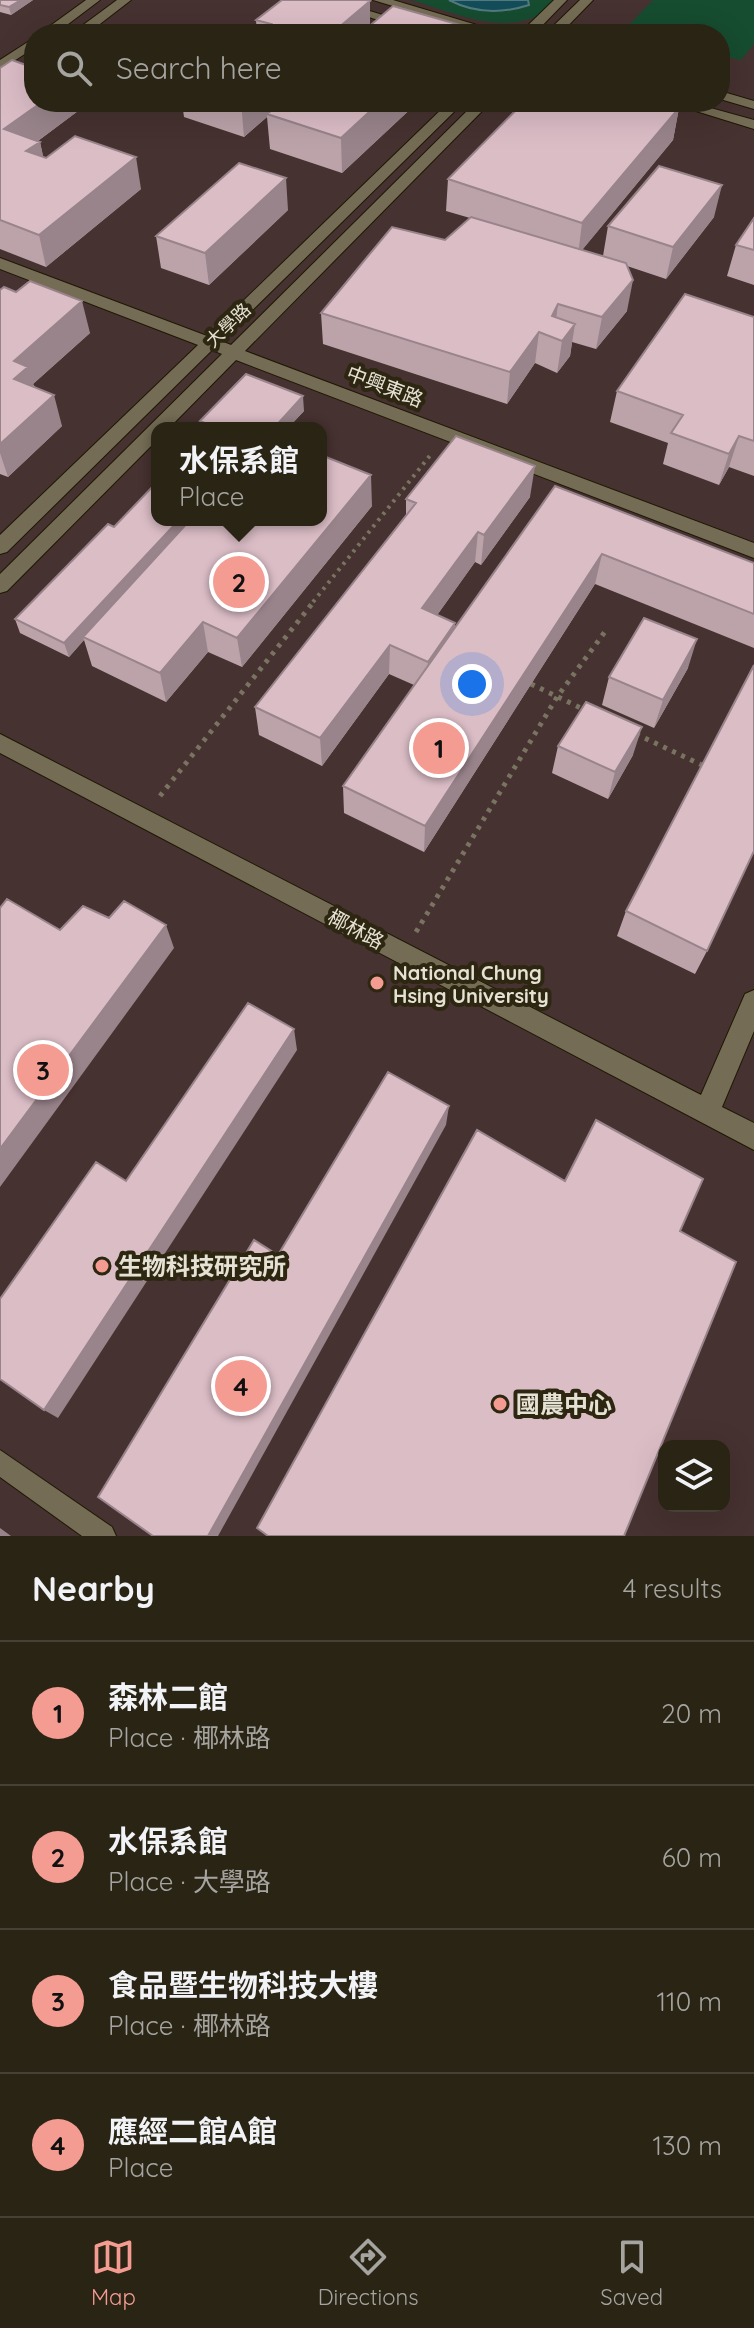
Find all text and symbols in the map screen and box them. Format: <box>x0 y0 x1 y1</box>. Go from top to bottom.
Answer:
search box <box>24 24 730 112</box>
icon: search <box>52 46 96 90</box>
text: Search here <box>116 49 282 87</box>
street label: 大學路 <box>201 298 255 352</box>
street label: 中興東路 <box>343 360 427 412</box>
popup <box>151 422 327 526</box>
text: 水保系館 <box>179 441 299 479</box>
text: Place <box>179 480 244 513</box>
pin: 2 <box>213 552 265 612</box>
your location <box>452 664 492 704</box>
pin: 1 <box>413 718 465 778</box>
street label: 椰林路 <box>324 904 388 954</box>
place label: National Chung Hsing University <box>393 960 549 1008</box>
marker: National Chung Hsing University <box>368 974 386 992</box>
pin: 3 <box>17 1040 69 1100</box>
place label: 生物科技研究所 <box>118 1251 286 1281</box>
marker: 生物科技研究所 <box>93 1257 111 1275</box>
pin: 4 <box>215 1356 267 1416</box>
place label: 國農中心 <box>516 1389 612 1419</box>
marker: 國農中心 <box>491 1395 509 1413</box>
map controls <box>658 1440 730 1512</box>
button: layers <box>658 1440 730 1512</box>
text: Nearby <box>32 1567 155 1610</box>
text: 4 results <box>623 1572 722 1605</box>
text: 森林二館 <box>108 1678 228 1716</box>
text: 1 <box>53 1697 63 1730</box>
text: 20 m <box>661 1697 722 1730</box>
text: Place · 椰林路 <box>108 1721 271 1754</box>
text: 水保系館 <box>108 1822 228 1860</box>
text: 2 <box>51 1841 65 1874</box>
text: 60 m <box>662 1841 722 1874</box>
text: Place · 大學路 <box>108 1865 271 1898</box>
text: 食品暨生物科技大樓 <box>108 1966 378 2004</box>
text: 3 <box>51 1985 65 2018</box>
text: 110 m <box>656 1985 722 2018</box>
text: Place · 椰林路 <box>108 2009 271 2042</box>
text: 應經二館A館 <box>108 2112 277 2150</box>
text: 4 <box>50 2129 66 2162</box>
text: 130 m <box>652 2129 722 2162</box>
text: Place <box>108 2151 173 2184</box>
tab: Map <box>91 2235 136 2311</box>
tab: Directions <box>318 2235 418 2311</box>
tab: Saved <box>600 2235 663 2311</box>

